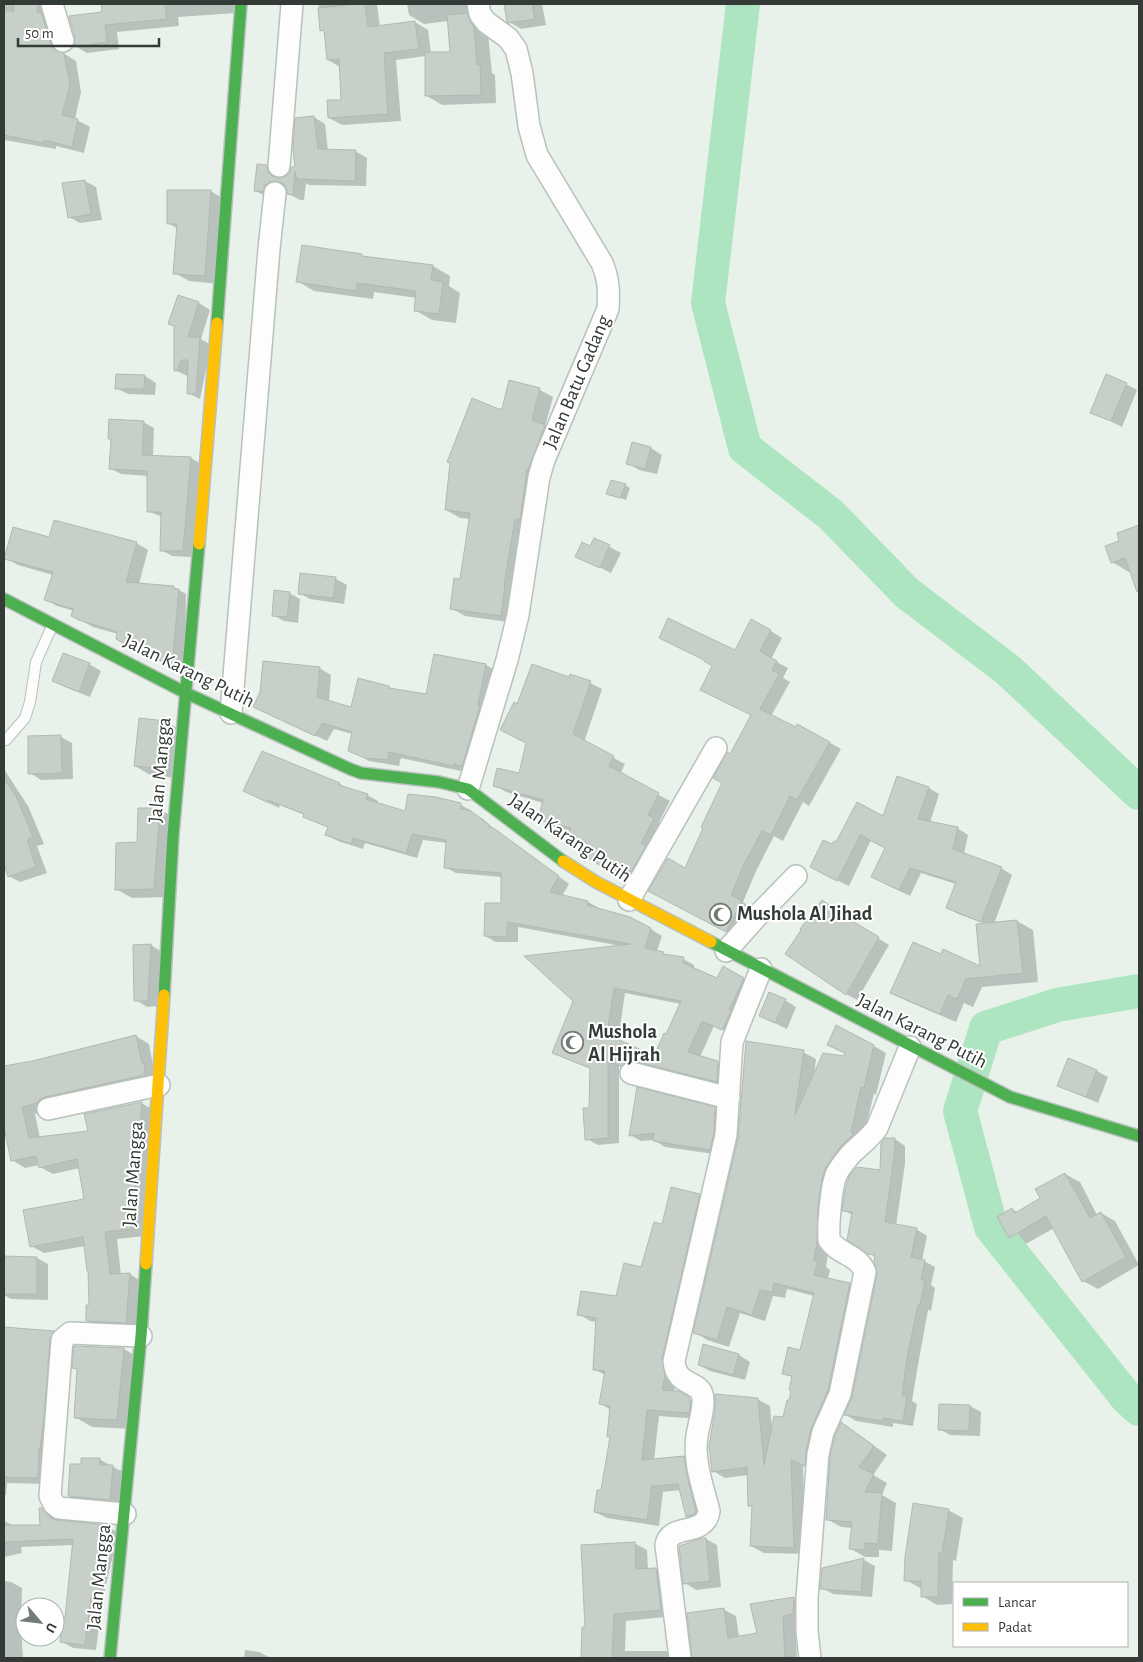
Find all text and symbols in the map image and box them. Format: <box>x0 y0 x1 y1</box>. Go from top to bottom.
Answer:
scale bar <box>18 15 159 47</box>
text: 50 m <box>25 26 54 41</box>
street label: Jalan Batu Gadang <box>540 312 614 452</box>
street label: Jalan Karang Putih <box>120 631 258 711</box>
street label: Jalan Mangga <box>145 716 175 824</box>
street label: Jalan Karang Putih <box>505 790 635 886</box>
mosque icon: Mushola Al Jihad <box>709 902 733 926</box>
place label: Mushola Al Jihad <box>737 904 873 924</box>
street label: Jalan Karang Putih <box>854 990 990 1072</box>
place label: Mushola Al Hijrah <box>588 1022 660 1065</box>
mosque icon: Mushola Al Hijrah <box>560 1031 584 1055</box>
street label: Jalan Mangga <box>119 1120 147 1228</box>
street label: Jalan Mangga <box>84 1523 114 1631</box>
legend <box>953 1582 1128 1647</box>
text: Lancar <box>998 1595 1036 1610</box>
north arrow <box>15 1597 65 1647</box>
text: U <box>42 1620 59 1635</box>
text: Padat <box>998 1620 1032 1635</box>

